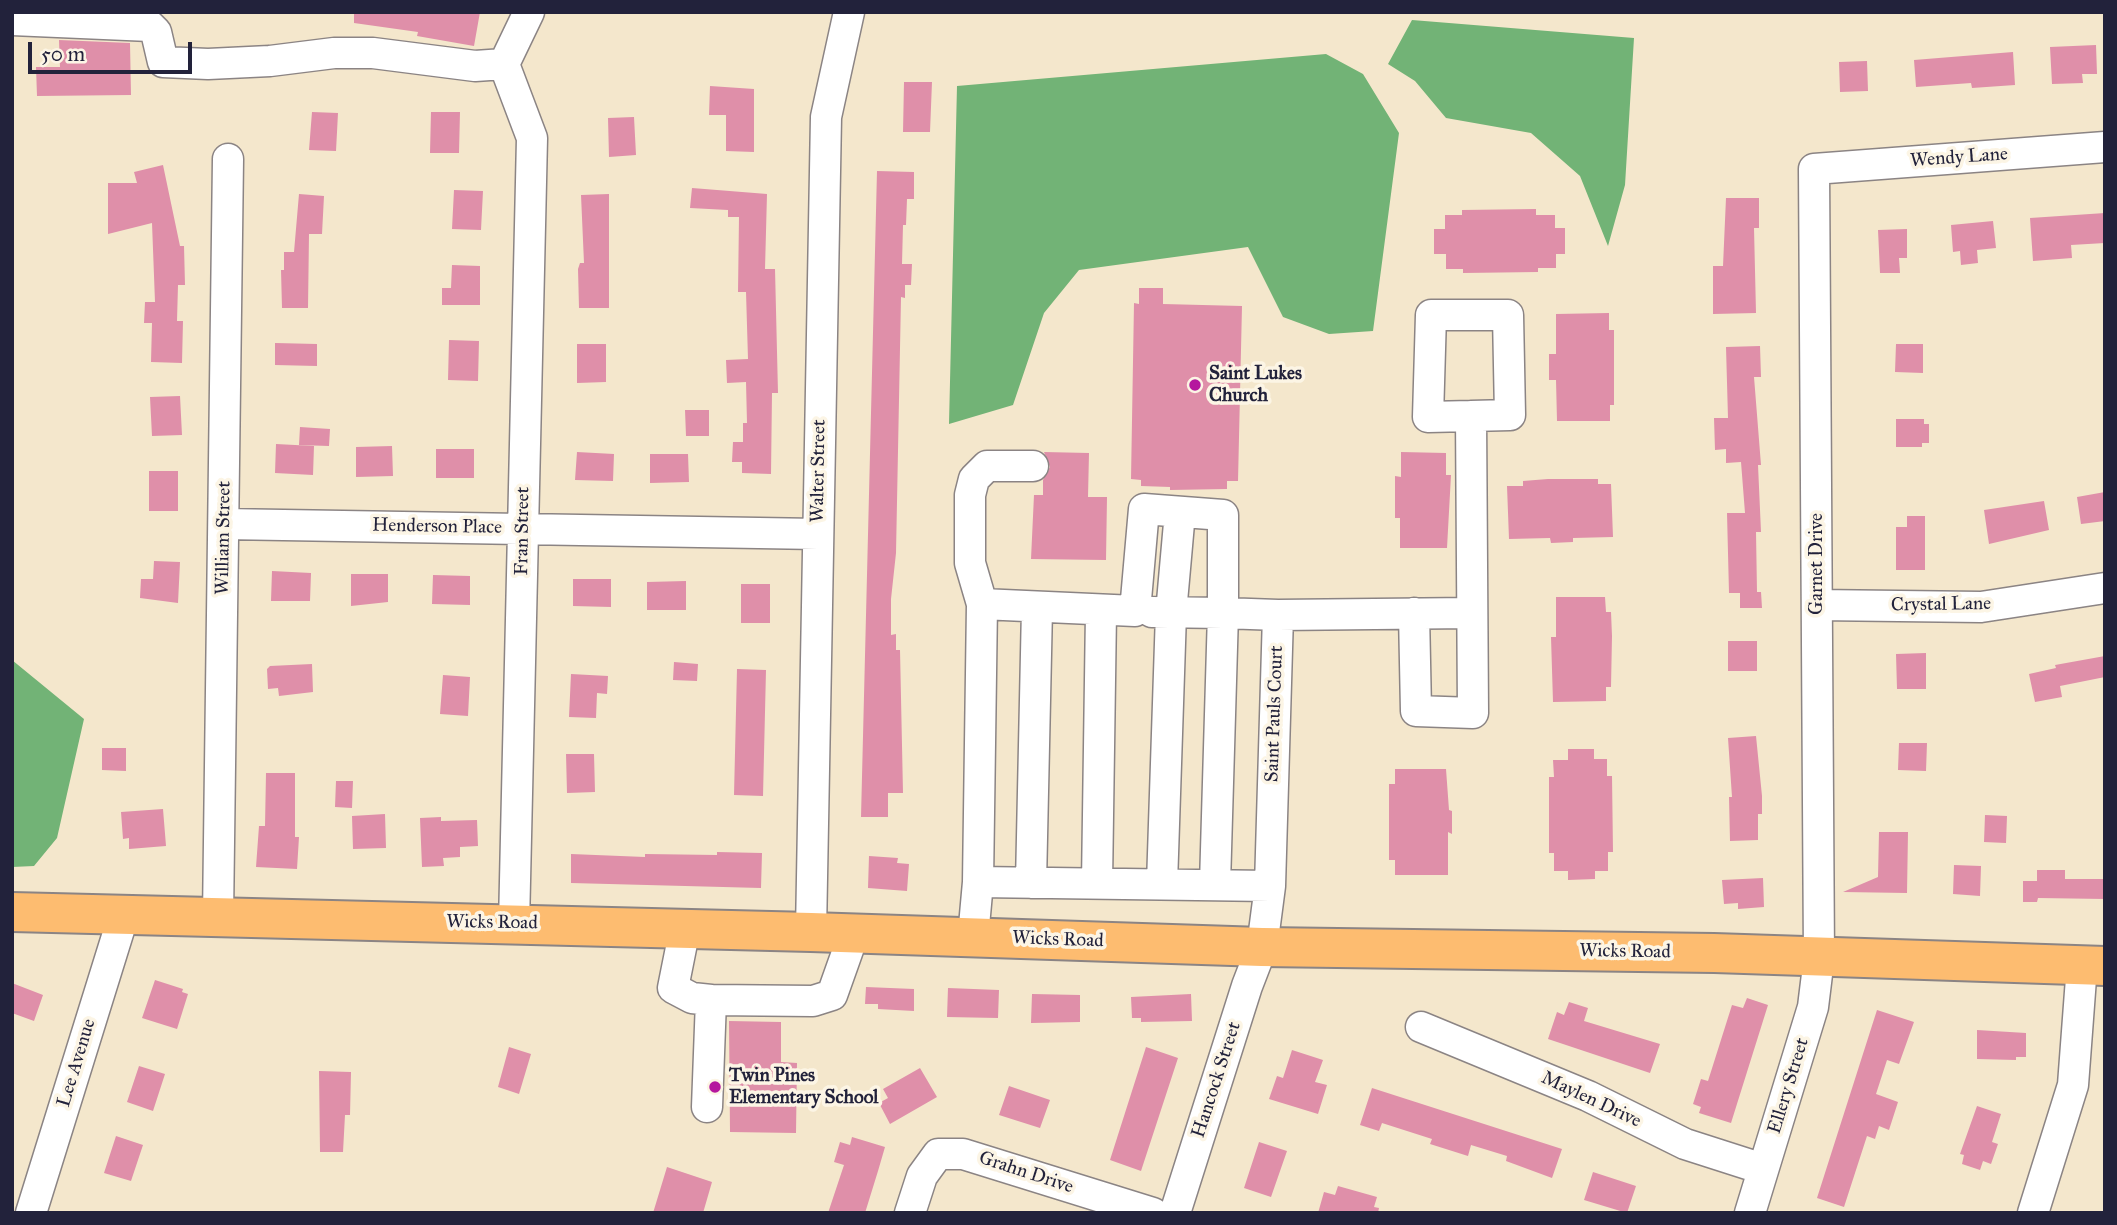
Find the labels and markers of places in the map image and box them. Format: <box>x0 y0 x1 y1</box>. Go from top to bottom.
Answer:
place label: Saint Lukes Church <box>1209 363 1302 407</box>
marker: Saint Lukes Church <box>1187 377 1203 393</box>
place label: Twin Pines Elementary School <box>729 1065 878 1109</box>
marker: Twin Pines Elementary School <box>707 1079 723 1095</box>

